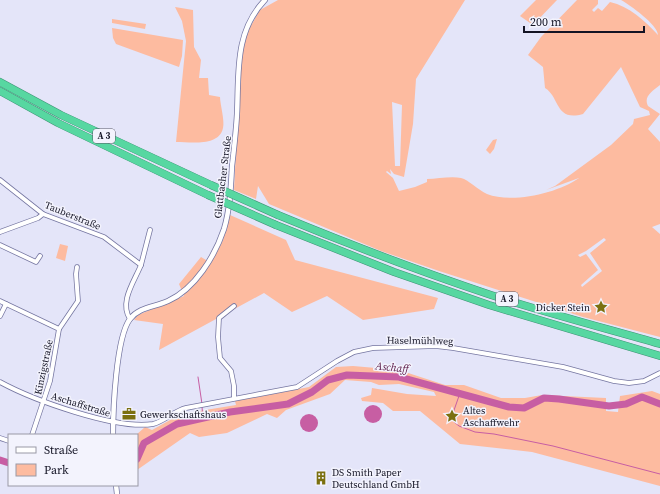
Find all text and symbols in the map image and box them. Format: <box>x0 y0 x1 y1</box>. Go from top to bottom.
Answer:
scale bar <box>524 8 644 34</box>
text: 200 m <box>530 14 562 30</box>
road number: A 3 <box>93 129 115 143</box>
street label: Glattbacher Straße <box>211 135 234 219</box>
street label: Tauberstraße <box>43 198 103 233</box>
road number: A 3 <box>496 292 518 306</box>
place icon: Dicker Stein <box>593 299 609 315</box>
place label: Dicker Stein <box>536 301 590 314</box>
street label: Haselmühlweg <box>387 333 453 348</box>
street label: Kinzigstraße <box>31 338 56 396</box>
water label: Aschaff <box>374 358 412 377</box>
street label: Aschaffstraße <box>50 389 112 420</box>
place label: Altes Aschaffwehr <box>463 404 520 429</box>
office icon: Gewerkschaftshaus <box>121 406 137 422</box>
place label: Gewerkschaftshaus <box>140 408 226 421</box>
place icon: Altes Aschaffwehr <box>444 408 460 424</box>
legend <box>8 434 138 486</box>
text: Straße <box>44 442 78 458</box>
text: Park <box>44 462 69 478</box>
place label: DS Smith Paper Deutschland GmbH <box>332 466 420 491</box>
building icon: DS Smith Paper Deutschland GmbH <box>313 470 329 486</box>

